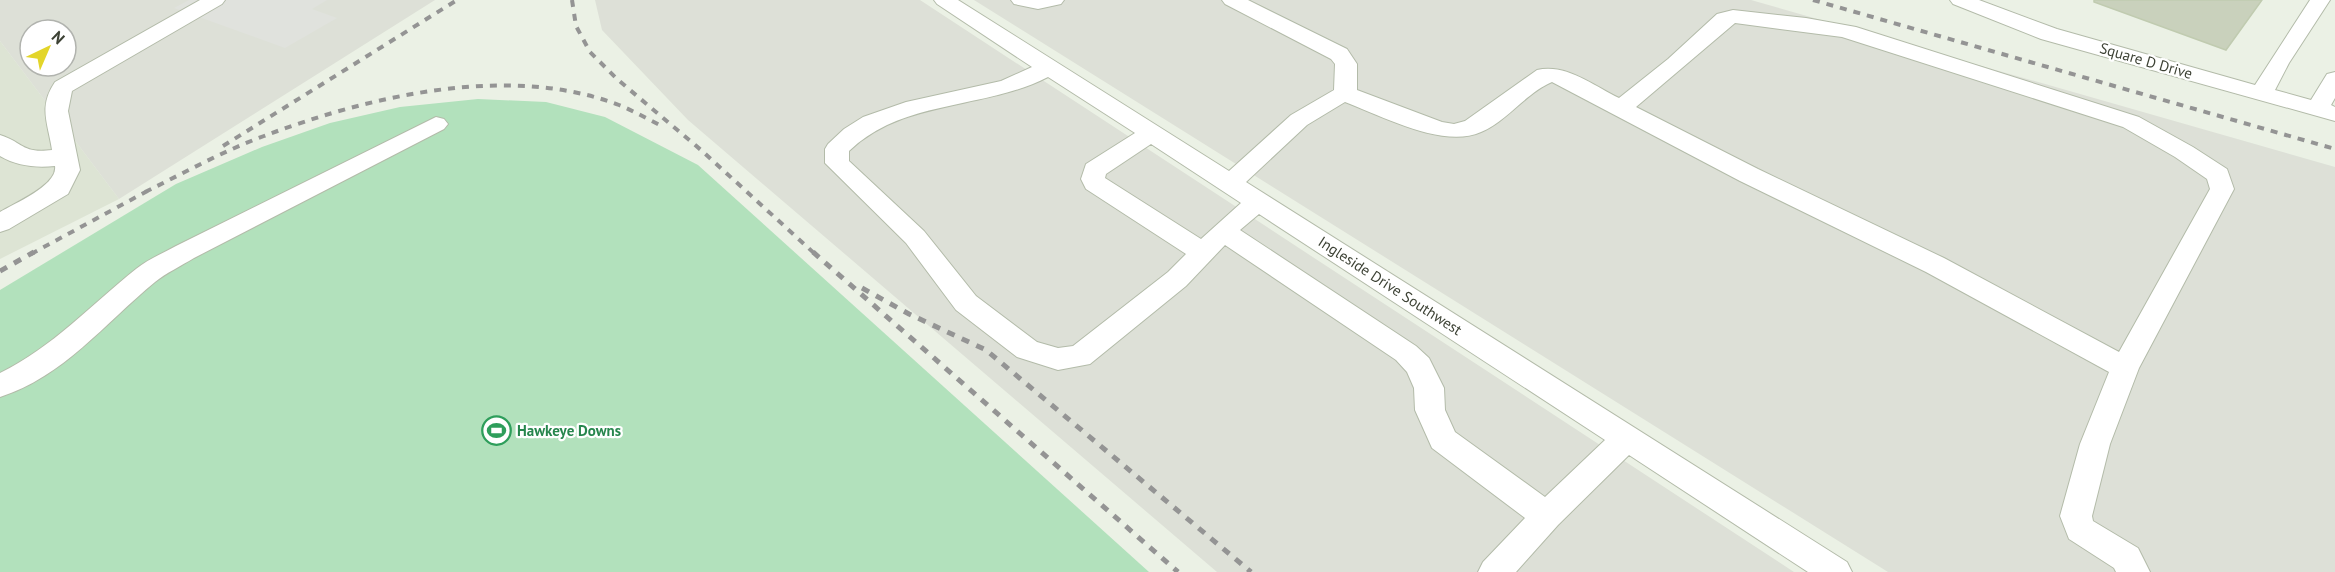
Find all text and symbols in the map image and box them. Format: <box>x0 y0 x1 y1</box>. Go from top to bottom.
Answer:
north arrow <box>18 18 78 78</box>
text: N <box>48 26 69 48</box>
street label: Square D Drive <box>2098 38 2195 83</box>
street label: Ingleside Drive Southwest <box>1315 232 1466 339</box>
sports icon: Hawkeye Downs <box>480 415 512 447</box>
place label: Hawkeye Downs <box>517 421 621 440</box>

